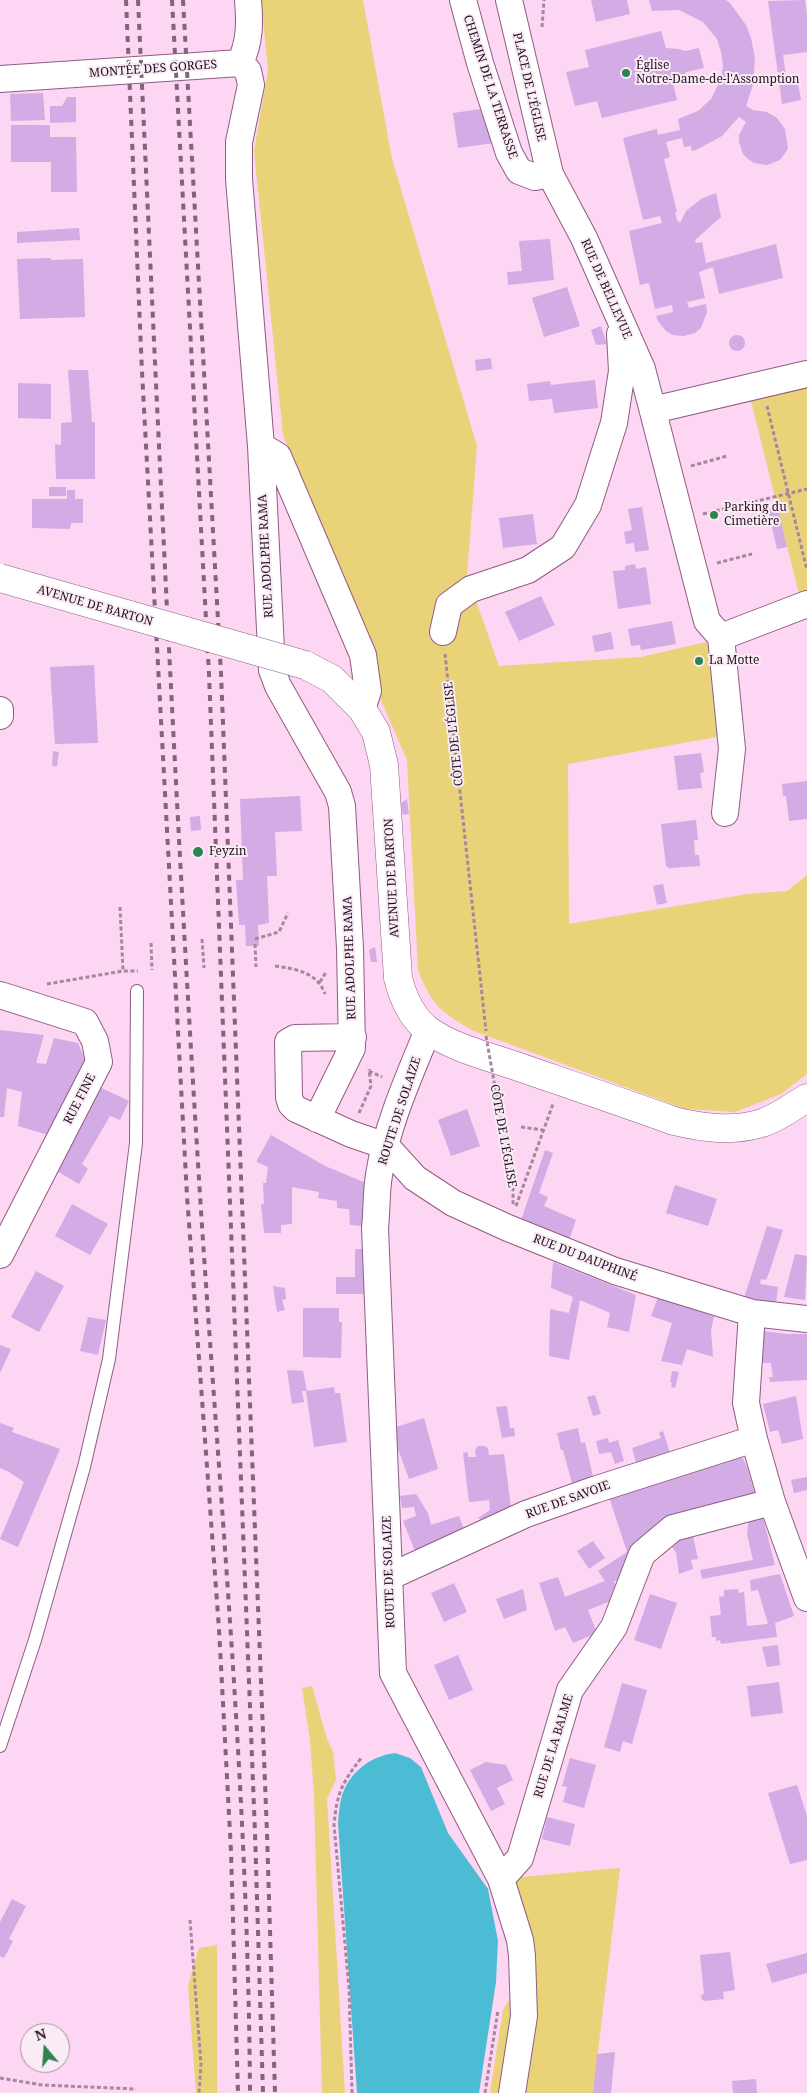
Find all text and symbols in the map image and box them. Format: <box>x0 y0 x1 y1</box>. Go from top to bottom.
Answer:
street label: CHEMIN DE LA TERRASSE <box>460 13 520 161</box>
street label: PLACE DE L'ÉGLISE <box>509 31 549 143</box>
street label: MONTÉE DES GORGES <box>89 57 217 81</box>
place label: Église Notre-Dame-de-l'Assomption <box>636 59 800 87</box>
marker: Église Notre-Dame-de-l'Assomption <box>620 67 632 79</box>
street label: RUE DE BELLEVUE <box>577 237 635 341</box>
street label: RUE ADOLPHE RAMA <box>256 494 276 618</box>
place label: Parking du Cimetière <box>724 501 787 529</box>
marker: Parking du Cimetière <box>708 509 720 521</box>
street label: AVENUE DE BARTON <box>36 583 154 629</box>
place label: La Motte <box>709 654 759 668</box>
marker: La Motte <box>693 655 705 667</box>
street label: CÔTE DE L'ÉGLISE <box>441 681 467 787</box>
street label: AVENUE DE BARTON <box>382 818 402 938</box>
marker: Feyzin <box>191 845 205 859</box>
place label: Feyzin <box>209 845 247 859</box>
street label: RUE ADOLPHE RAMA <box>341 896 359 1020</box>
street label: ROUTE DE SOLAIZE <box>376 1055 424 1167</box>
street label: RUE FINE <box>61 1071 99 1127</box>
street label: CÔTE DE L'ÉGLISE <box>487 1083 519 1189</box>
street label: RUE DU DAUPHINÉ <box>531 1231 639 1285</box>
street label: RUE DE SAVOIE <box>524 1478 612 1522</box>
street label: ROUTE DE SOLAIZE <box>380 1515 398 1629</box>
street label: RUE DE LA BALME <box>531 1692 577 1800</box>
north arrow <box>20 2023 70 2073</box>
text: N <box>32 2023 49 2045</box>

